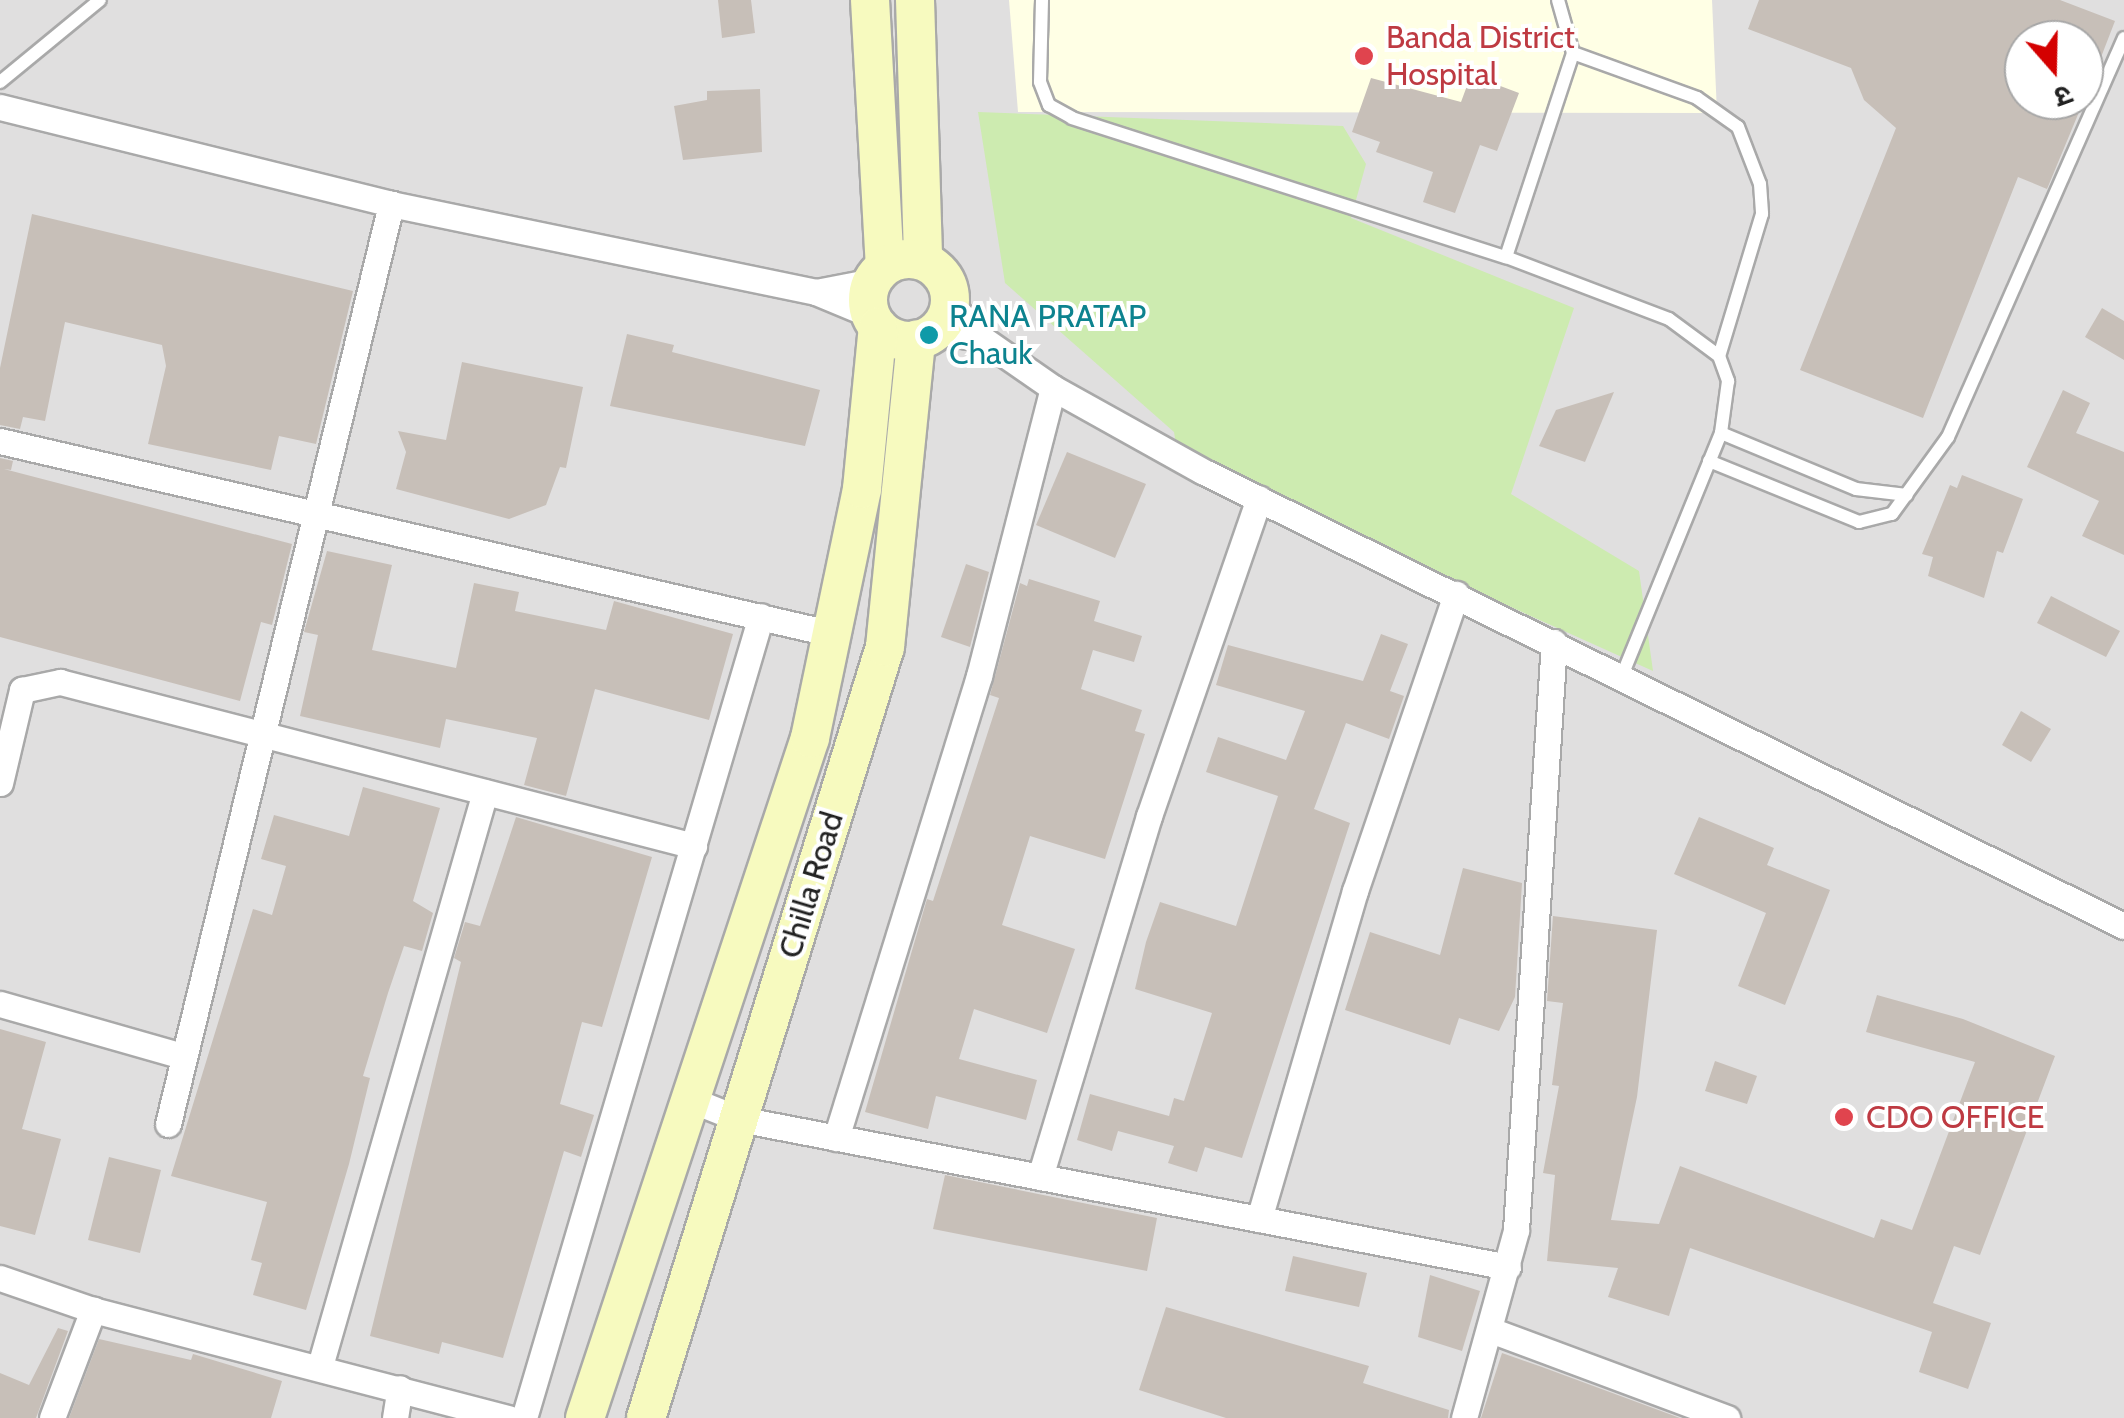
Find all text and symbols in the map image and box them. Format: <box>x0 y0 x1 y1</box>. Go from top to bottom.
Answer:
place label: Banda District Hospital <box>1386 19 1575 94</box>
north arrow <box>2004 20 2104 120</box>
marker: Banda District Hospital <box>1351 43 1377 69</box>
text: उ <box>2050 78 2077 115</box>
place label: RANA PRATAP Chauk <box>949 298 1146 373</box>
marker: RANA PRATAP Chauk <box>918 324 940 346</box>
street label: Chilla Road <box>771 807 851 963</box>
place label: CDO OFFICE <box>1866 1098 2045 1136</box>
marker: CDO OFFICE <box>1831 1104 1857 1130</box>

